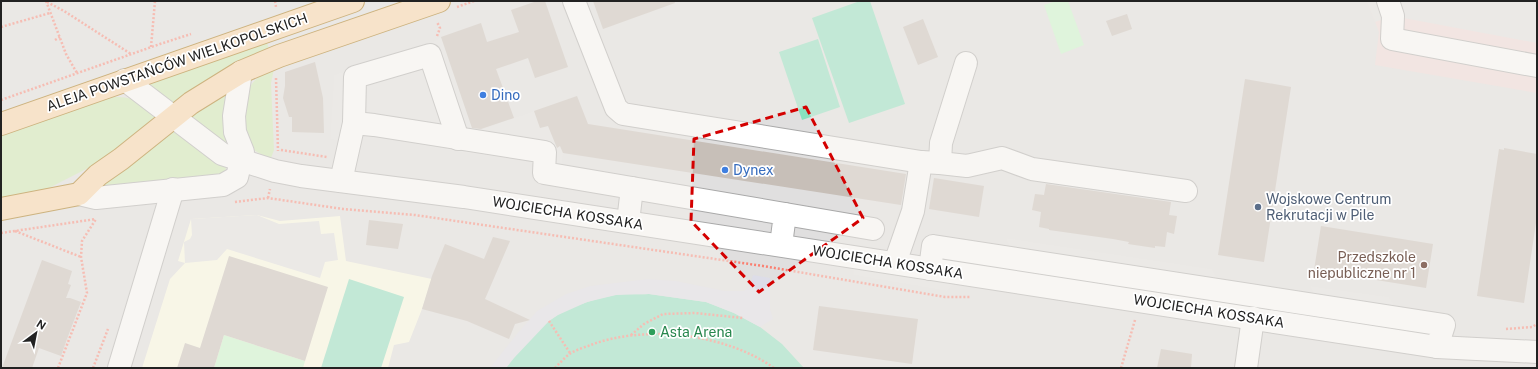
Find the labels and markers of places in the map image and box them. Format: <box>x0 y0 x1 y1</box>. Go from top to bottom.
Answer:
place label: Dino <box>491 87 520 103</box>
marker: Dino <box>478 90 488 100</box>
place label: Dynex <box>733 162 774 178</box>
marker: Dynex <box>720 165 730 175</box>
place label: Wojskowe Centrum Rekrutacji w Pile <box>1266 191 1391 223</box>
marker: Wojskowe Centrum Rekrutacji w Pile <box>1253 202 1263 212</box>
place label: Przedszkole niepubliczne nr 1 <box>1308 249 1416 281</box>
marker: Przedszkole niepubliczne nr 1 <box>1419 260 1429 270</box>
place label: Asta Arena <box>660 324 732 340</box>
marker: Asta Arena <box>647 327 657 337</box>

